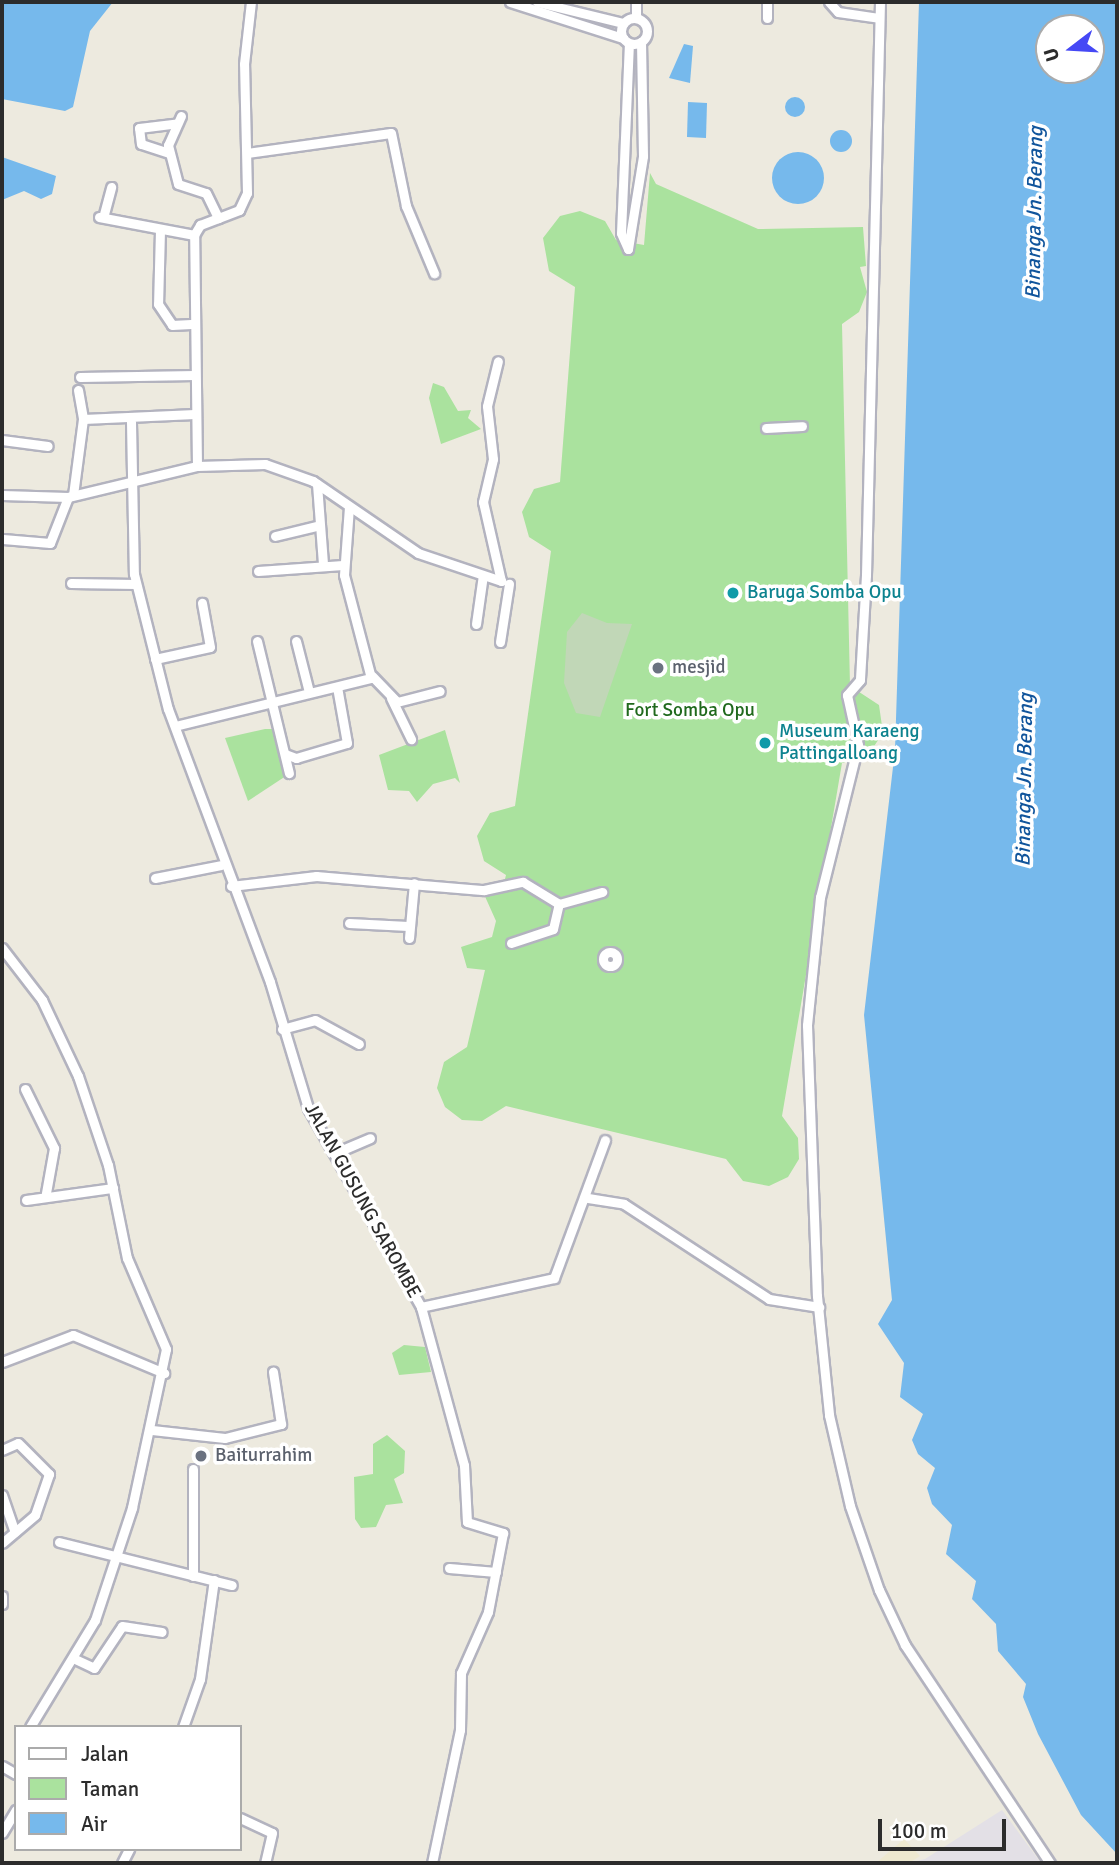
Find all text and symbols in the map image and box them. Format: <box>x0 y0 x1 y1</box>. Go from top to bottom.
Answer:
north arrow <box>1035 14 1105 84</box>
text: U <box>1038 45 1065 64</box>
water label: Binanga Jn. Berang <box>1020 126 1048 300</box>
place label: Baruga Somba Opu <box>747 582 902 604</box>
marker: Baruga Somba Opu <box>725 585 741 601</box>
place label: mesjid <box>672 657 726 679</box>
marker: mesjid <box>650 660 666 676</box>
water label: Binanga Jn. Berang <box>1010 693 1038 867</box>
park label: Fort Somba Opu <box>625 700 755 722</box>
place label: Museum Karaeng Pattingalloang <box>779 721 920 765</box>
marker: Museum Karaeng Pattingalloang <box>757 735 773 751</box>
street label: JALAN GUSUNG SAROMBE <box>299 1100 425 1302</box>
place label: Baiturrahim <box>215 1445 312 1467</box>
marker: Baiturrahim <box>193 1448 209 1464</box>
legend <box>14 1725 242 1851</box>
text: Jalan <box>81 1741 129 1767</box>
text: Taman <box>81 1776 139 1802</box>
scale bar <box>881 1806 1009 1850</box>
text: Air <box>81 1811 107 1837</box>
text: 100 m <box>891 1818 946 1844</box>

